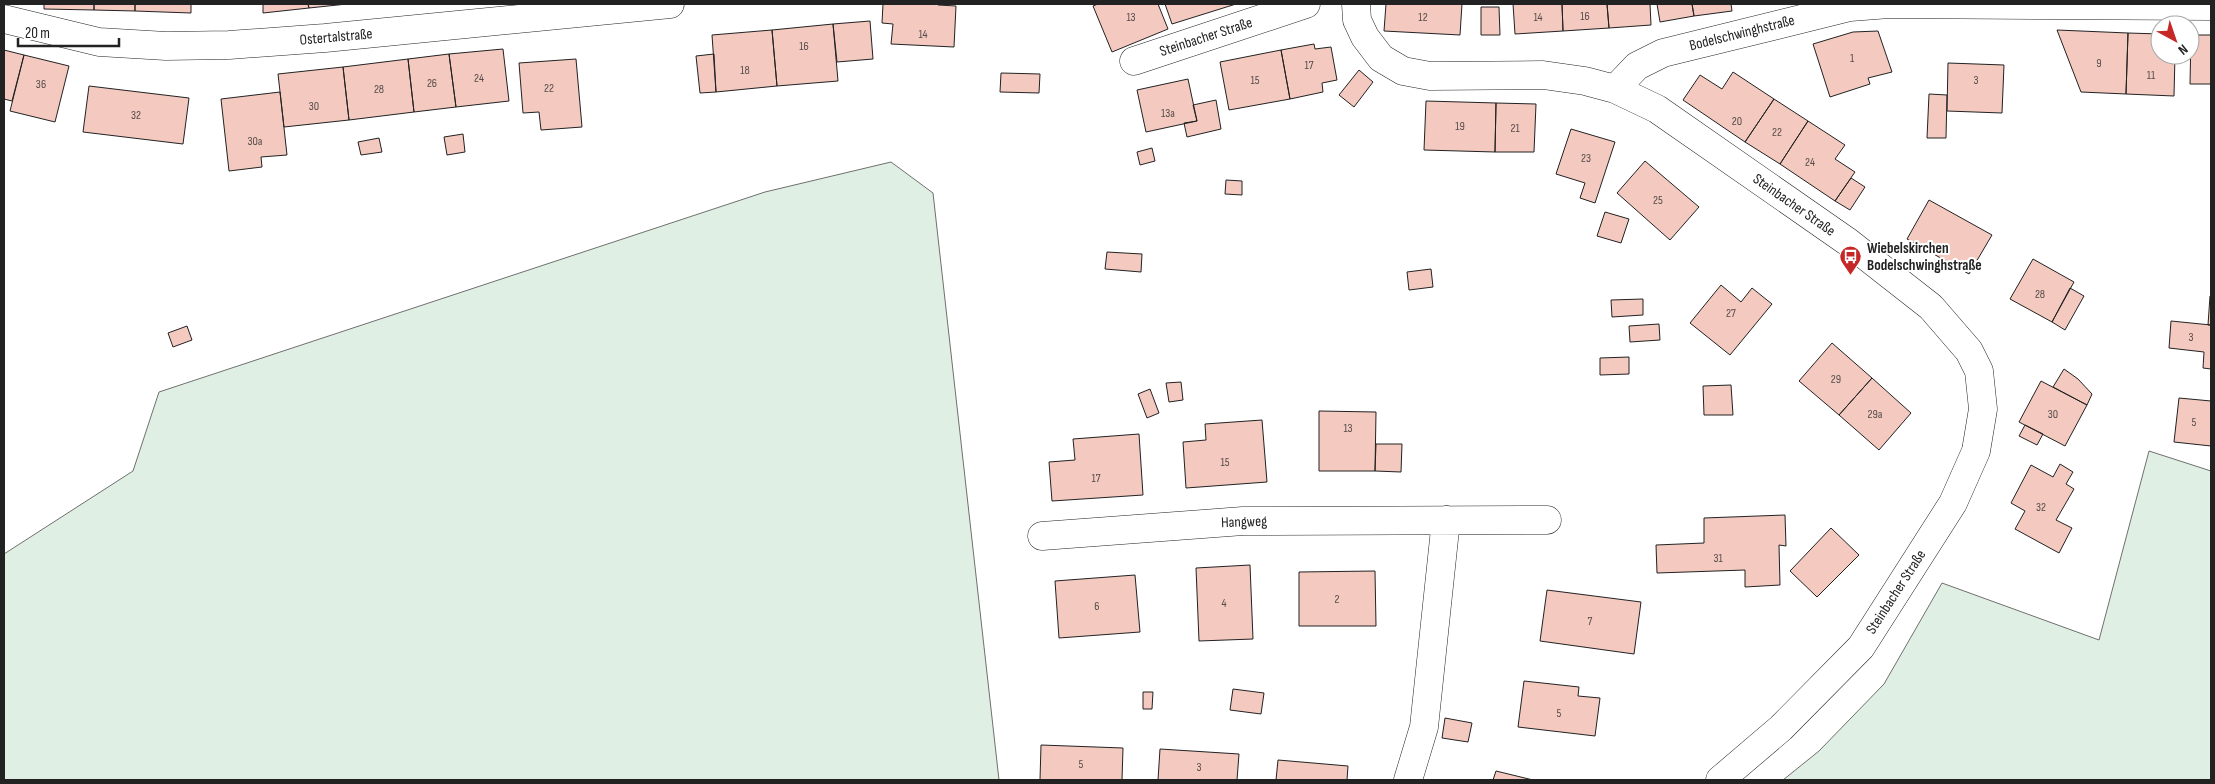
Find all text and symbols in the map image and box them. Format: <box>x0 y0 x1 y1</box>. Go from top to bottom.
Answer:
house number: 16 <box>1580 9 1590 24</box>
house number: 13 <box>1126 10 1136 25</box>
house number: 12 <box>1418 10 1428 25</box>
house number: 14 <box>1533 10 1543 25</box>
street label: Bodelschwinghstraße <box>1687 11 1797 55</box>
street label: Steinbacher Straße <box>1157 13 1255 61</box>
scale bar <box>18 15 119 47</box>
north arrow <box>2150 15 2200 65</box>
text: 20 m <box>25 24 50 43</box>
street label: Ostertalstraße <box>299 24 373 50</box>
house number: 14 <box>918 27 928 42</box>
house number: 16 <box>799 39 809 54</box>
text: N <box>2175 41 2191 58</box>
house number: 1 <box>1850 51 1855 66</box>
house number: 9 <box>2096 56 2102 71</box>
house number: 17 <box>1305 58 1314 73</box>
house number: 18 <box>740 63 750 78</box>
house number: 11 <box>2147 68 2156 83</box>
house number: 24 <box>474 71 484 86</box>
house number: 15 <box>1250 73 1260 88</box>
house number: 3 <box>1973 73 1979 88</box>
house number: 26 <box>427 76 437 91</box>
house number: 36 <box>36 77 46 92</box>
house number: 22 <box>544 81 554 96</box>
house number: 28 <box>374 82 384 97</box>
house number: 30 <box>309 99 319 114</box>
house number: 13a <box>1161 106 1175 121</box>
house number: 32 <box>131 108 141 123</box>
house number: 20 <box>1732 114 1742 129</box>
house number: 19 <box>1455 119 1465 134</box>
house number: 21 <box>1510 121 1520 136</box>
house number: 22 <box>1772 125 1782 140</box>
house number: 30a <box>247 134 263 149</box>
house number: 23 <box>1581 151 1591 166</box>
house number: 24 <box>1805 155 1815 170</box>
street label: Steinbacher Straße <box>1749 170 1839 240</box>
house number: 25 <box>1653 193 1663 208</box>
place label: Wiebelskirchen Bodelschwinghstraße <box>1867 239 1982 275</box>
bus stop icon: Wiebelskirchen Bodelschwinghstraße <box>1839 245 1863 276</box>
house number: 28 <box>2035 287 2045 302</box>
house number: 27 <box>1726 306 1736 321</box>
house number: 3 <box>2188 330 2194 345</box>
house number: 29 <box>1831 372 1841 387</box>
house number: 29a <box>1868 407 1883 422</box>
house number: 30 <box>2048 407 2058 422</box>
house number: 5 <box>2192 415 2197 430</box>
house number: 13 <box>1343 421 1353 436</box>
house number: 15 <box>1220 455 1230 470</box>
house number: 17 <box>1092 471 1101 486</box>
house number: 32 <box>2036 500 2046 515</box>
street label: Hangweg <box>1221 512 1267 532</box>
street label: Steinbacher Straße <box>1862 546 1930 638</box>
house number: 31 <box>1713 551 1723 566</box>
house number: 2 <box>1335 592 1340 607</box>
house number: 4 <box>1221 596 1227 611</box>
house number: 6 <box>1094 599 1100 614</box>
house number: 7 <box>1588 614 1593 629</box>
house number: 5 <box>1557 706 1562 721</box>
house number: 5 <box>1079 757 1084 772</box>
house number: 3 <box>1196 760 1202 775</box>

